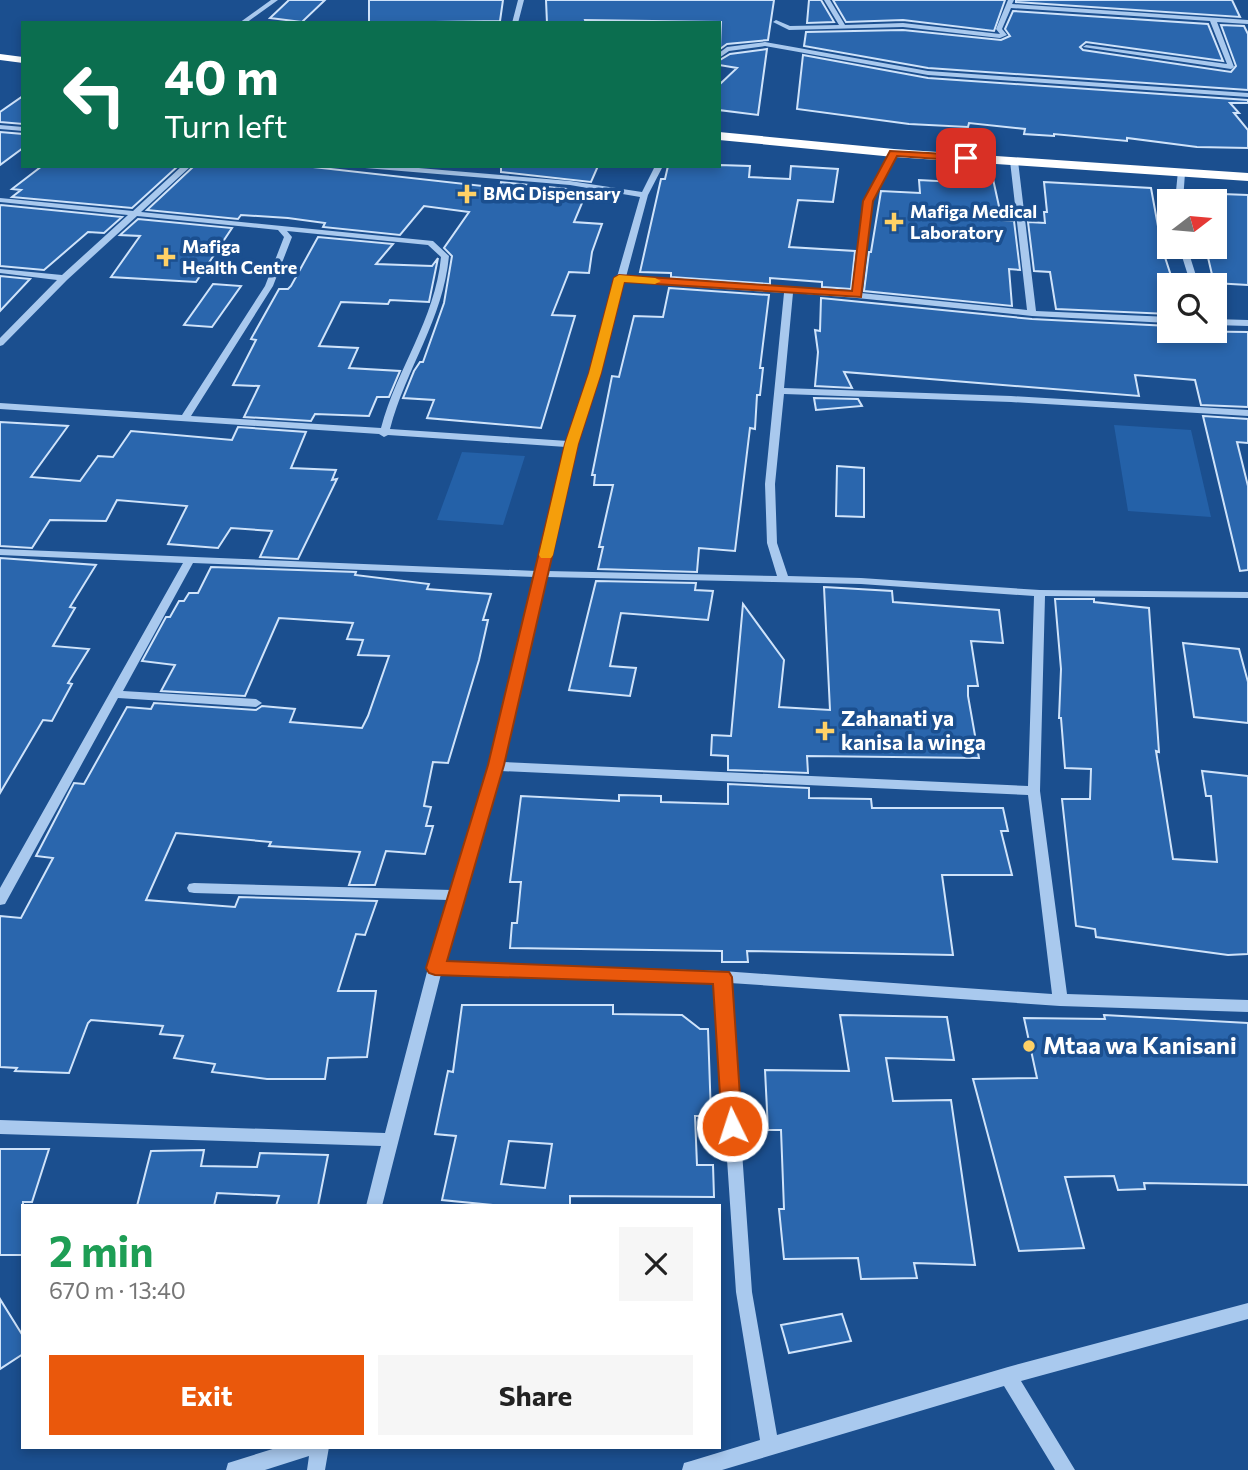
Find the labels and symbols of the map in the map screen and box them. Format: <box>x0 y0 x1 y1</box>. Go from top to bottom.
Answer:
pin <box>936 128 996 188</box>
place label: BMG Dispensary <box>483 182 621 204</box>
marker: BMG Dispensary <box>457 184 477 204</box>
north arrow <box>1157 189 1227 259</box>
place label: Mafiga Medical Laboratory <box>910 200 1037 243</box>
marker: Mafiga Medical Laboratory <box>884 212 904 232</box>
place label: Mafiga Health Centre <box>182 235 297 278</box>
marker: Mafiga Health Centre <box>156 247 176 267</box>
place label: Zahanati ya kanisa la winga <box>841 705 986 754</box>
marker: Zahanati ya kanisa la winga <box>815 721 835 741</box>
place label: Mtaa wa Kanisani <box>1043 1030 1237 1059</box>
marker: Mtaa wa Kanisani <box>1021 1038 1037 1054</box>
position arrow <box>695 1089 769 1163</box>

